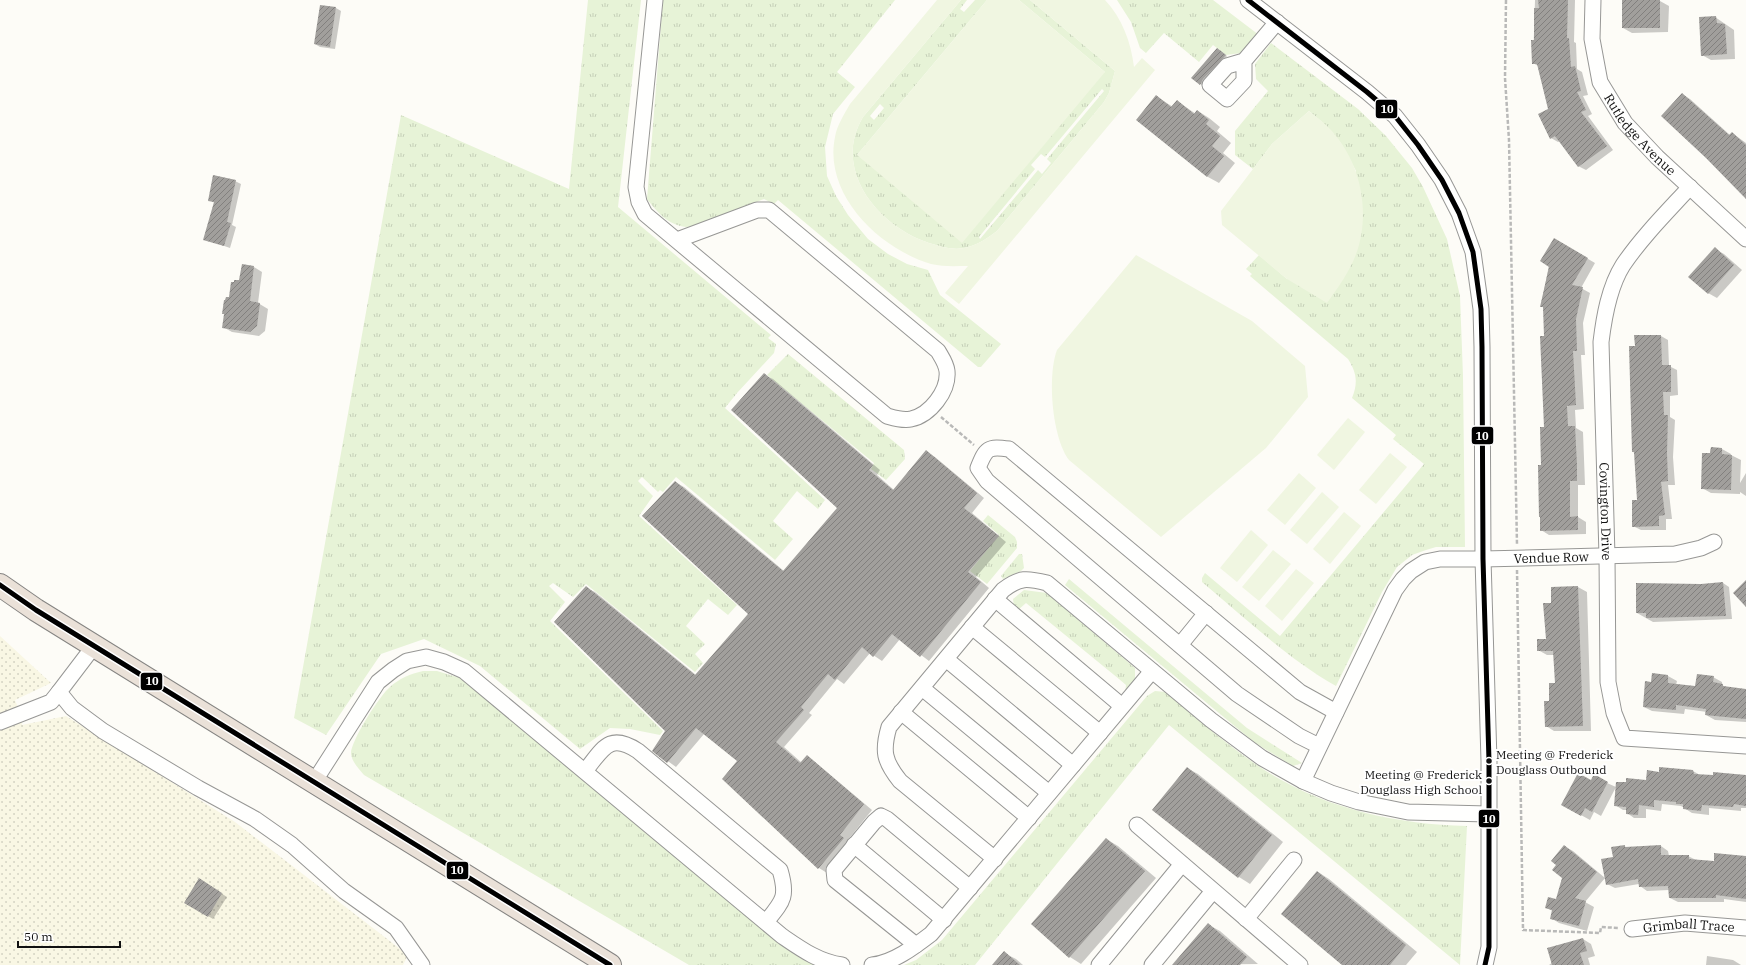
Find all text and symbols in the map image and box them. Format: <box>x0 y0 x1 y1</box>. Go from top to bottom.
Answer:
street label: Rutledge Avenue <box>1600 90 1679 179</box>
line badge: 10 <box>1375 99 1398 119</box>
text: 10 <box>1380 102 1394 116</box>
line badge: 10 <box>1471 426 1494 445</box>
text: 10 <box>1475 429 1489 443</box>
street label: Covington Drive <box>1595 462 1615 560</box>
street label: Vendue Row <box>1513 548 1589 567</box>
line badge: 10 <box>140 672 163 691</box>
text: 10 <box>145 674 159 688</box>
place label: Meeting @ Frederick Douglass Outbound <box>1496 747 1613 777</box>
marker: Meeting @ Frederick Douglass Outbound <box>1484 756 1494 766</box>
place label: Meeting @ Frederick Douglass High School <box>1360 767 1482 797</box>
marker: Meeting @ Frederick Douglass High School <box>1484 776 1494 786</box>
line badge: 10 <box>1478 809 1500 828</box>
text: 10 <box>1482 812 1496 826</box>
line badge: 10 <box>446 861 469 880</box>
text: 10 <box>450 863 464 877</box>
street label: Grimball Trace <box>1642 915 1735 937</box>
scale bar <box>18 923 120 949</box>
text: 50 m <box>24 929 53 944</box>

